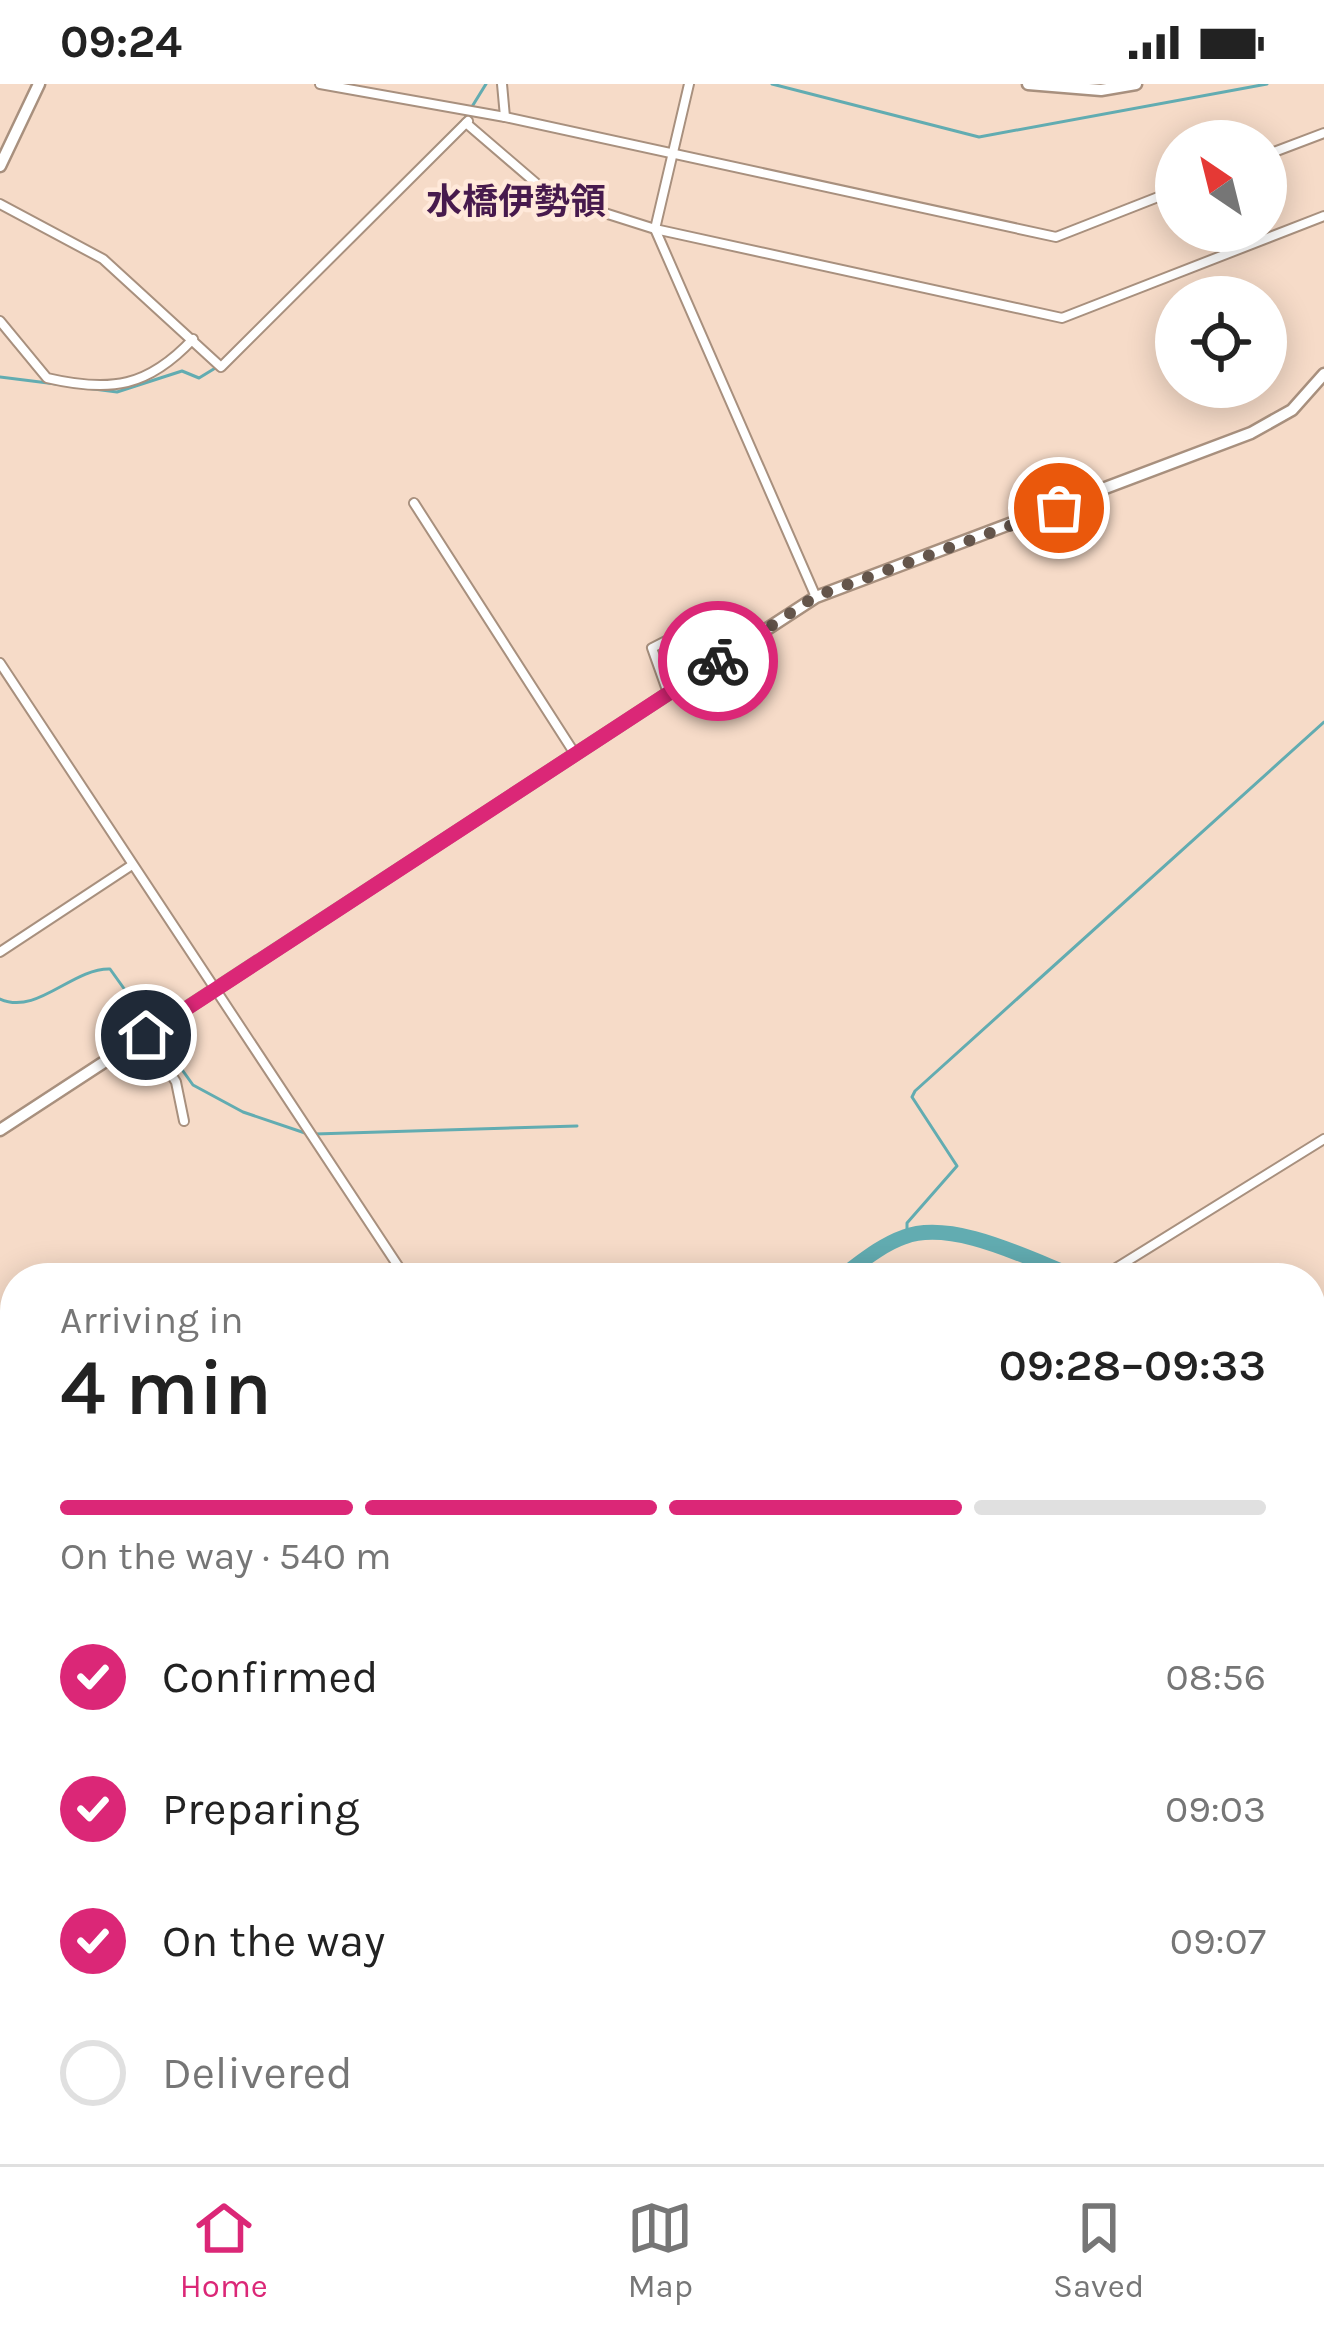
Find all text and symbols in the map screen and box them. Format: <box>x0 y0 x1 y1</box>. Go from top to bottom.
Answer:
text: 09:24 <box>60 16 182 68</box>
north arrow <box>1155 120 1287 252</box>
map controls <box>1155 120 1287 408</box>
district label: 水橋伊勢領 <box>426 181 606 223</box>
button: locate <box>1155 276 1287 408</box>
pin <box>1008 457 1110 559</box>
icon: bag <box>1026 475 1092 541</box>
courier <box>658 601 778 721</box>
icon: bike <box>685 628 751 694</box>
pin <box>95 984 197 1086</box>
icon: home <box>113 1002 179 1068</box>
text: Arriving in <box>60 1297 243 1343</box>
text: 09:28–09:33 <box>999 1339 1266 1391</box>
text: 4 min <box>60 1342 272 1434</box>
text: On the way · 540 m <box>60 1533 392 1579</box>
icon: check <box>60 1644 126 1710</box>
text: Confirmed <box>162 1651 378 1703</box>
text: 08:56 <box>1166 1654 1266 1700</box>
icon: check <box>60 1776 126 1842</box>
text: Preparing <box>162 1783 360 1835</box>
text: 09:03 <box>1165 1786 1266 1832</box>
icon: check <box>60 1908 126 1974</box>
text: On the way <box>162 1915 385 1967</box>
text: 09:07 <box>1170 1918 1266 1964</box>
text: Delivered <box>162 2047 353 2099</box>
tab: Home <box>180 2195 268 2305</box>
tab: Map <box>627 2195 693 2305</box>
tab: Saved <box>1053 2195 1144 2305</box>

